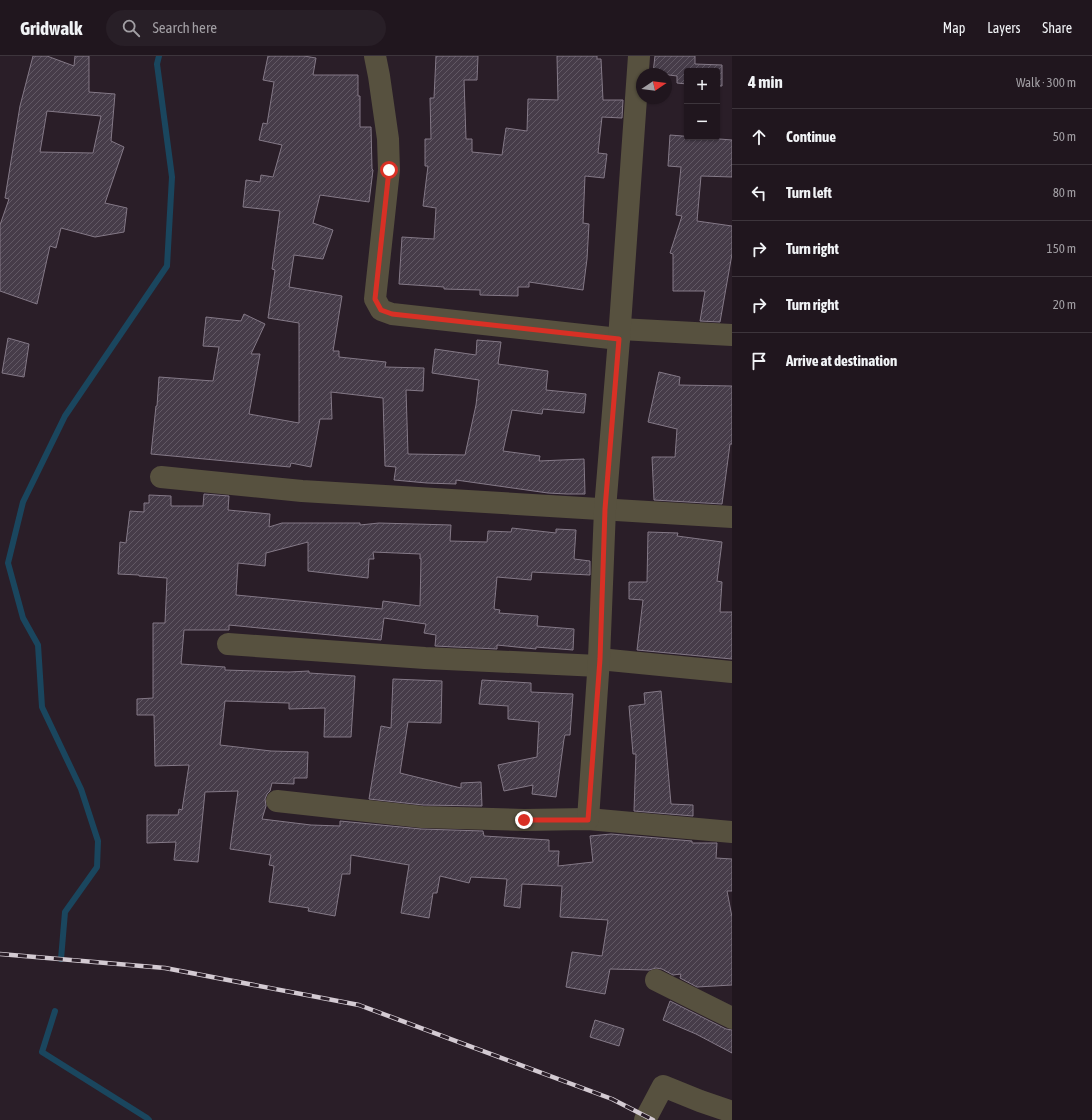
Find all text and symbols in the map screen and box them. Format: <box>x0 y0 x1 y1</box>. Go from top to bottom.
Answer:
search box <box>106 10 386 46</box>
text: Gridwalk <box>20 17 82 39</box>
icon: search <box>120 17 142 39</box>
text: Search here <box>152 19 217 36</box>
text: Map <box>943 20 965 36</box>
text: Layers <box>987 20 1020 36</box>
text: Share <box>1042 20 1072 36</box>
north arrow <box>636 68 672 104</box>
map controls <box>684 68 720 140</box>
button: + <box>684 68 720 104</box>
text: 4 min <box>748 72 783 92</box>
text: Walk · 300 m <box>1016 75 1076 90</box>
button: − <box>684 104 720 140</box>
icon: ahead <box>748 126 770 148</box>
text: Continue <box>786 128 836 145</box>
text: 50 m <box>1053 129 1076 144</box>
route start <box>380 161 398 179</box>
icon: left <box>748 182 770 204</box>
text: Turn left <box>786 184 832 201</box>
text: 80 m <box>1053 185 1076 200</box>
icon: right <box>748 238 770 260</box>
text: Turn right <box>786 240 839 257</box>
text: 150 m <box>1047 241 1076 256</box>
icon: right <box>748 294 770 316</box>
text: Turn right <box>786 296 839 313</box>
text: 20 m <box>1053 297 1076 312</box>
icon: arrive <box>748 350 770 372</box>
text: Arrive at destination <box>786 352 897 369</box>
route end <box>515 811 533 829</box>

